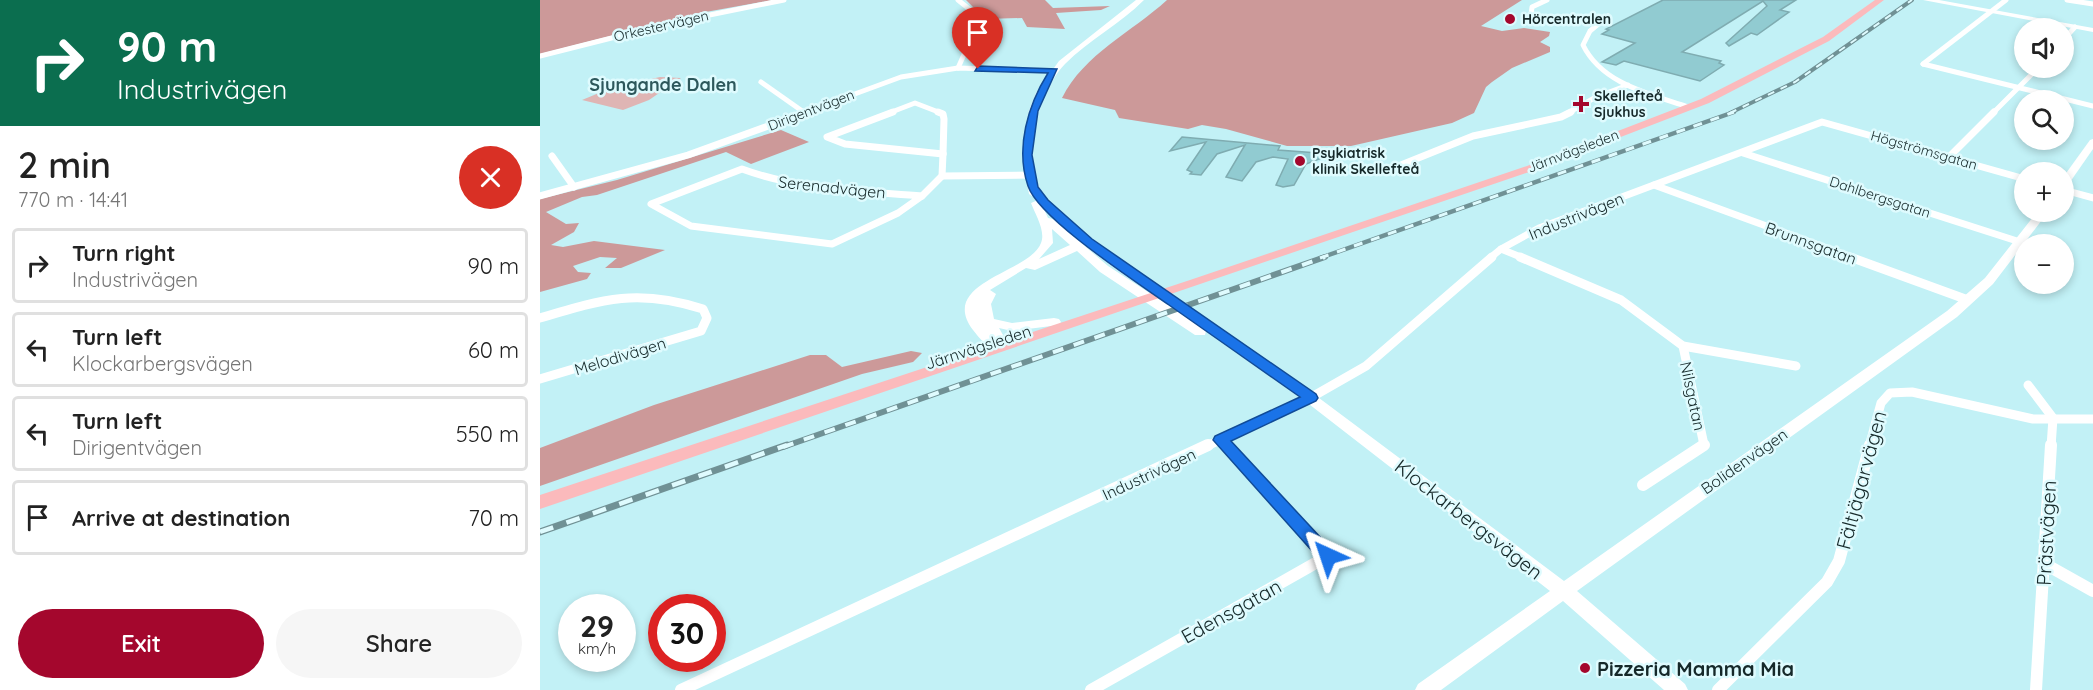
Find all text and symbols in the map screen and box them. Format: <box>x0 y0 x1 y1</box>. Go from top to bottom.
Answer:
street label: Orkestervägen <box>612 6 710 46</box>
pin <box>952 7 1003 69</box>
place label: Hörcentralen <box>1522 10 1611 28</box>
marker: Hörcentralen <box>1503 12 1517 26</box>
icon: arrive <box>961 16 994 49</box>
map controls <box>2014 18 2074 294</box>
button: sound <box>2014 18 2074 78</box>
text: 90 m <box>117 20 217 73</box>
icon: right <box>18 24 96 102</box>
text: Industrivägen <box>117 72 287 106</box>
district label: Sjungande Dalen <box>589 73 737 96</box>
street label: Dirigentvägen <box>765 85 857 135</box>
place label: Skellefteå Sjukhus <box>1594 87 1663 121</box>
button: search <box>2014 90 2074 150</box>
marker: Skellefteå Sjukhus <box>1572 95 1590 113</box>
street label: Järnvägsleden <box>1525 125 1621 177</box>
street label: Högströmsgatan <box>1869 126 1979 174</box>
text: 2 min <box>18 142 111 187</box>
place label: Psykiatrisk klinik Skellefteå <box>1312 144 1419 178</box>
button: close <box>459 146 522 209</box>
marker: Psykiatrisk klinik Skellefteå <box>1293 154 1307 168</box>
button: + <box>2014 162 2074 222</box>
street label: Serenadvägen <box>777 171 887 203</box>
street label: Dahlbergsgatan <box>1827 172 1933 222</box>
text: 770 m · 14:41 <box>18 187 128 212</box>
street label: Industrivägen <box>1525 188 1627 244</box>
street label: Brunnsgatan <box>1763 217 1859 269</box>
button: − <box>2014 234 2074 294</box>
text: Turn right <box>72 239 176 267</box>
icon: right <box>21 249 54 282</box>
text: 90 m <box>468 252 519 280</box>
text: Industrivägen <box>72 267 198 292</box>
street label: Järnvägsleden <box>923 320 1033 374</box>
text: Turn left <box>72 323 162 351</box>
icon: left <box>21 333 54 366</box>
street label: Melodivägen <box>572 333 668 379</box>
text: 60 m <box>468 336 519 364</box>
text: Klockarbergsvägen <box>72 351 253 376</box>
street label: Nilsgatan <box>1676 360 1710 432</box>
text: Turn left <box>72 407 162 435</box>
street label: Fältjägarvägen <box>1830 408 1892 552</box>
icon: left <box>21 417 54 450</box>
text: 550 m <box>456 420 519 448</box>
street label: Bolidenvägen <box>1697 424 1791 498</box>
text: Dirigentvägen <box>72 435 202 460</box>
street label: Industrivägen <box>1099 444 1199 504</box>
street label: Klockarbergsvägen <box>1390 453 1548 585</box>
street label: Prästvägen <box>2031 480 2061 586</box>
icon: arrive <box>21 501 54 534</box>
text: Arrive at destination <box>72 504 290 532</box>
text: 70 m <box>469 504 519 532</box>
position arrow <box>1296 524 1360 588</box>
street label: Edensgatan <box>1177 573 1285 649</box>
speed limit sign: 30 <box>648 594 726 672</box>
text: 29 <box>580 607 614 645</box>
button: Exit <box>18 609 264 678</box>
button: Share <box>276 609 522 678</box>
text: km/h <box>578 639 616 658</box>
place label: Pizzeria Mamma Mia <box>1597 656 1794 681</box>
marker: Pizzeria Mamma Mia <box>1578 661 1592 675</box>

